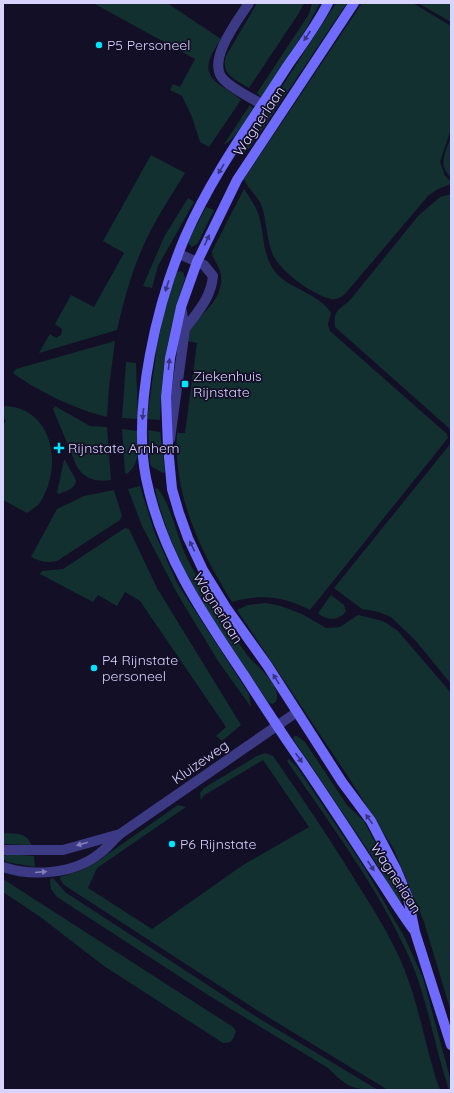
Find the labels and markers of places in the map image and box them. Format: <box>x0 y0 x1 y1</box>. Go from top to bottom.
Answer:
place label: P5 Personeel <box>107 36 190 54</box>
marker: P5 Personeel <box>94 40 104 50</box>
place label: Ziekenhuis Rijnstate <box>193 367 262 401</box>
marker: Ziekenhuis Rijnstate <box>180 379 190 389</box>
place label: Rijnstate Arnhem <box>68 439 180 457</box>
marker: Rijnstate Arnhem <box>53 442 65 454</box>
place label: P4 Rijnstate personeel <box>102 651 178 685</box>
marker: P4 Rijnstate personeel <box>89 663 99 673</box>
place label: P6 Rijnstate <box>180 835 256 853</box>
marker: P6 Rijnstate <box>167 839 177 849</box>

